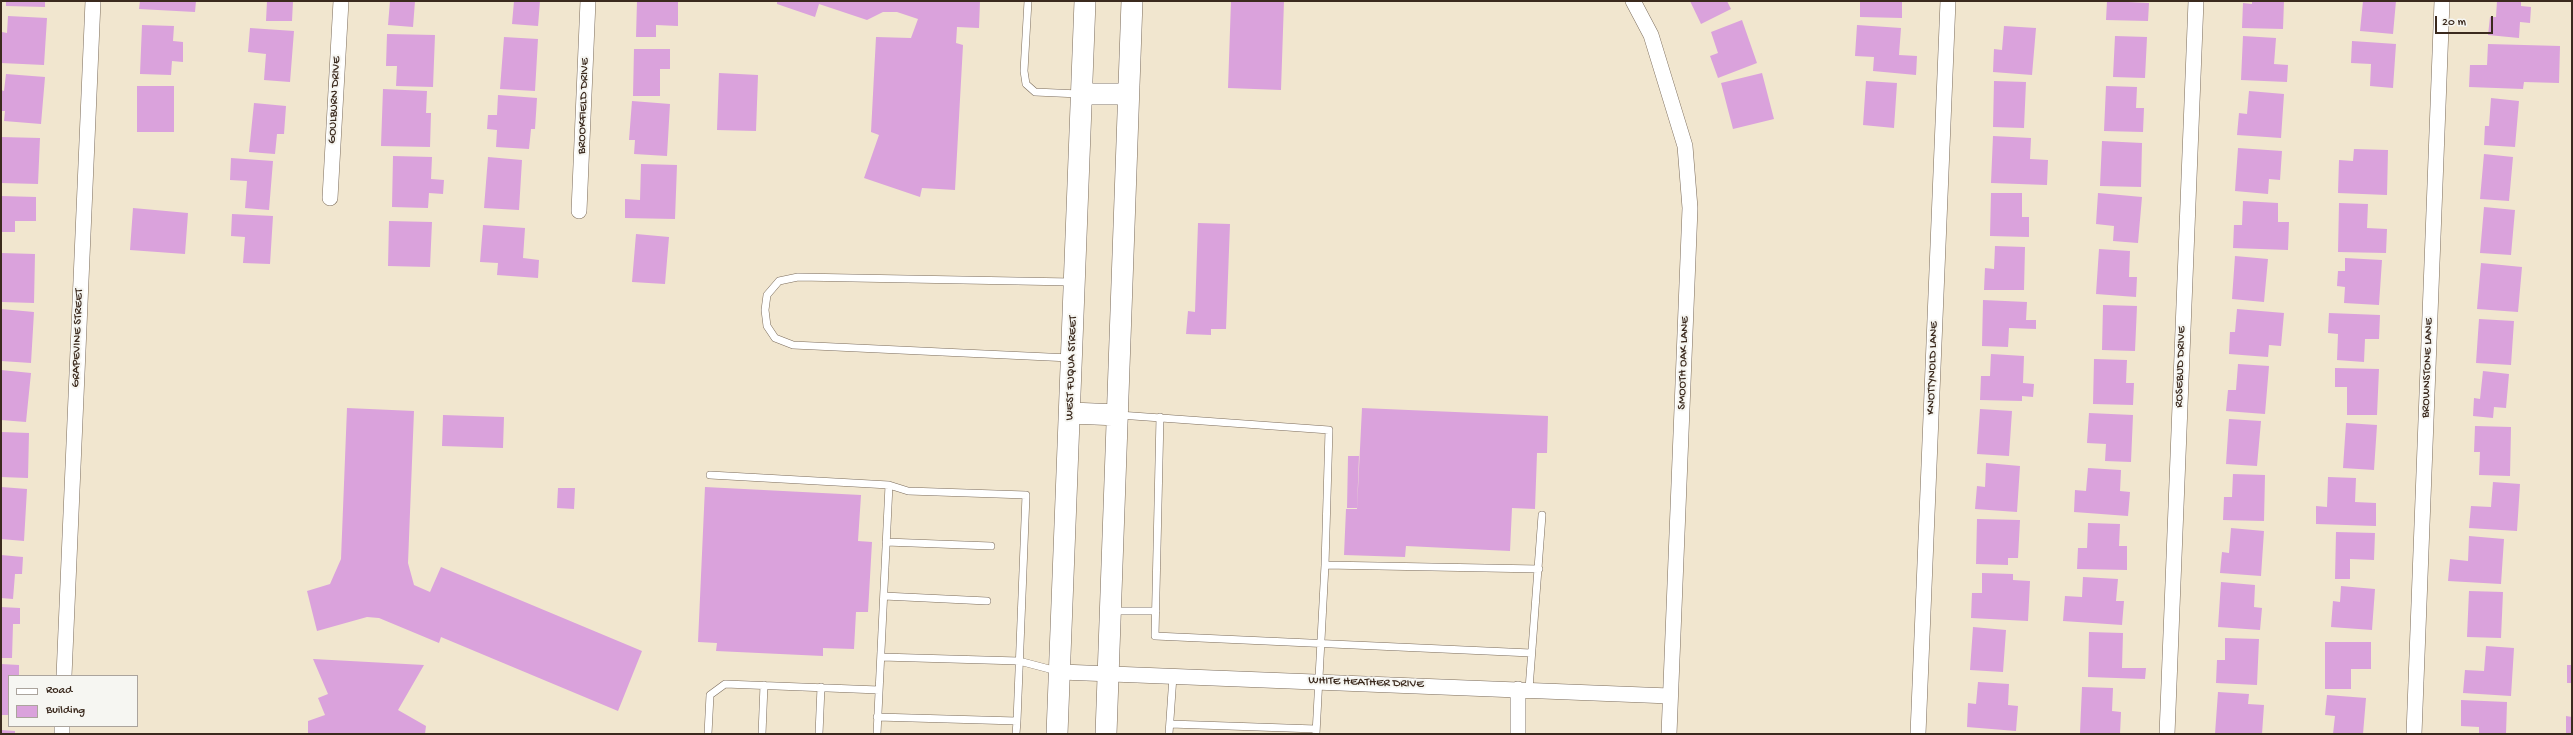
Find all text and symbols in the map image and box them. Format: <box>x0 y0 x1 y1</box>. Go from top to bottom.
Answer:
scale bar <box>2437 8 2495 34</box>
text: 20 m <box>2442 16 2466 30</box>
street label: GOULBURN DRIVE <box>326 56 344 144</box>
street label: BROOKFIELD DRIVE <box>575 58 593 154</box>
street label: GRAPEVINE STREET <box>69 288 87 388</box>
street label: WEST FUQUA STREET <box>1063 315 1081 421</box>
street label: SMOOTH OAK LANE <box>1675 316 1693 410</box>
street label: BROWNSTONE LANE <box>2419 318 2437 418</box>
street label: KNOTTYNOLD LANE <box>1924 321 1942 415</box>
street label: ROSEBUD DRIVE <box>2172 326 2190 408</box>
street label: WHITE HEATHER DRIVE <box>1308 674 1424 692</box>
legend <box>8 675 138 727</box>
text: Road <box>46 684 72 698</box>
text: Building <box>46 704 85 718</box>

